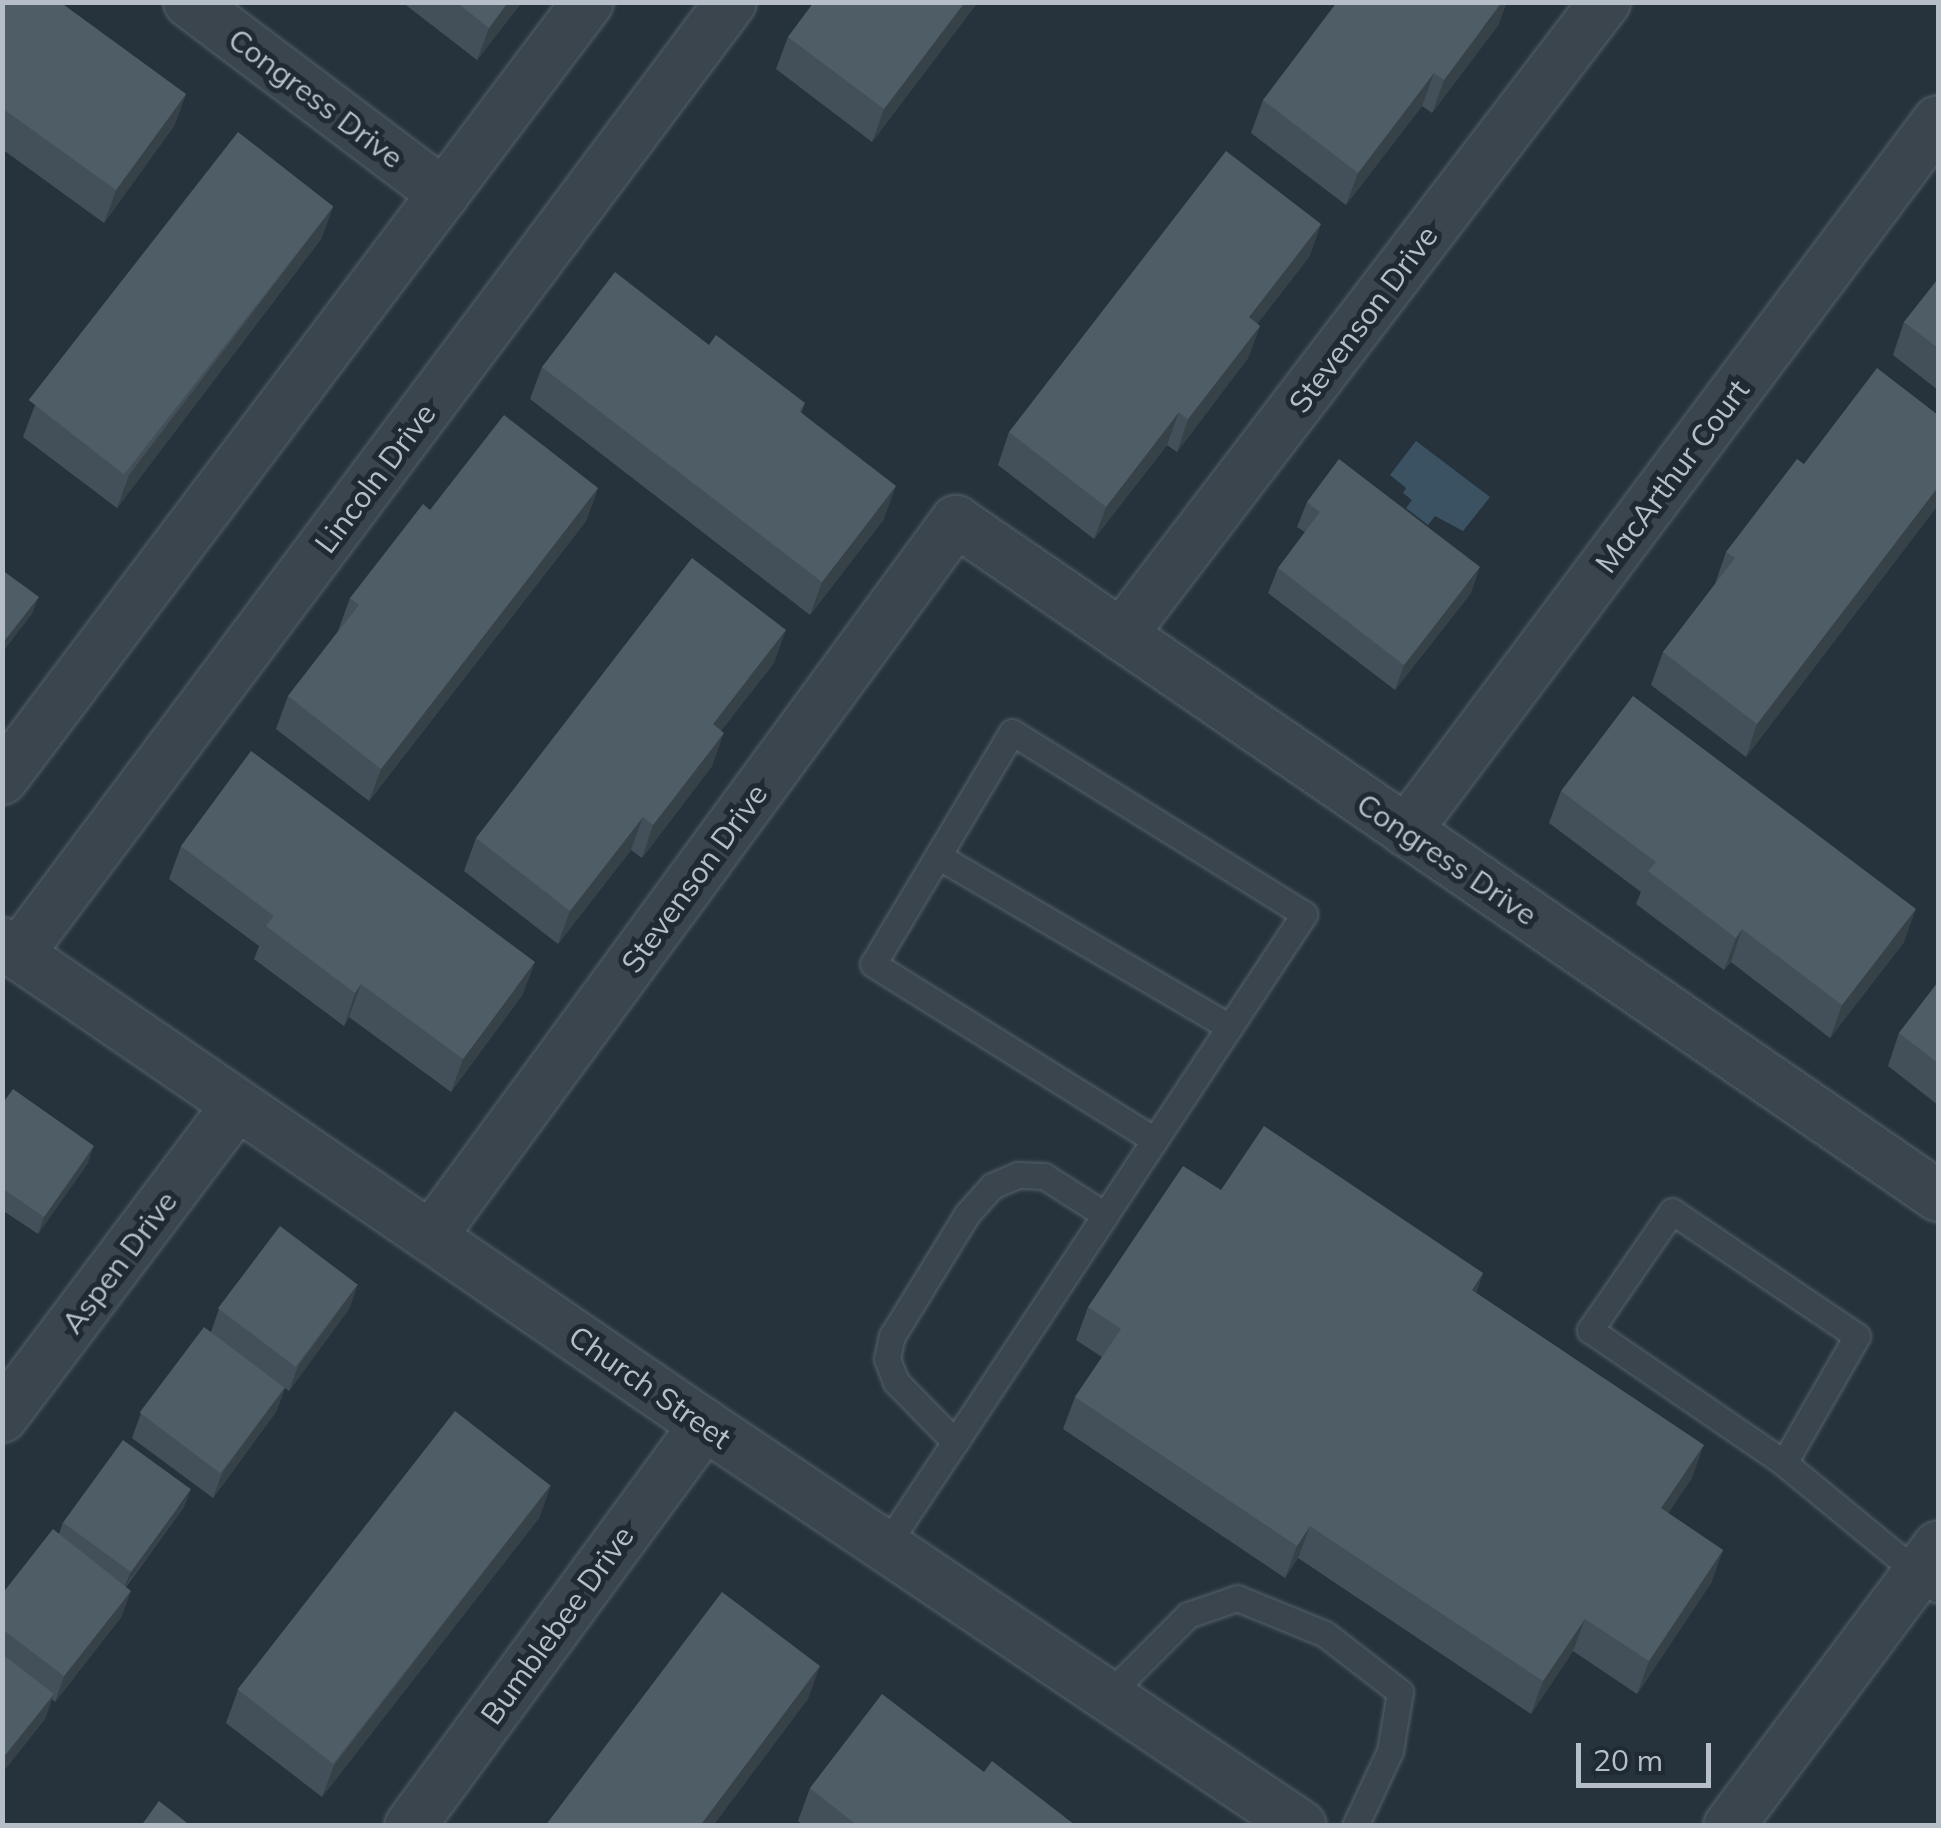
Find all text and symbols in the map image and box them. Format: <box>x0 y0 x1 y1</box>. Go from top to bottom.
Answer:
street label: Congress Drive <box>222 21 410 175</box>
street label: Stevenson Drive <box>1281 218 1445 420</box>
street label: MacArthur Court <box>1588 372 1756 580</box>
street label: Lincoln Drive <box>307 396 443 560</box>
street label: Stevenson Drive <box>613 777 775 979</box>
street label: Congress Drive <box>1350 786 1544 932</box>
street label: Aspen Drive <box>54 1184 184 1340</box>
street label: Church Street <box>562 1318 738 1456</box>
street label: Bumblebee Drive <box>473 1519 641 1731</box>
scale bar <box>1581 1723 1716 1785</box>
text: 20 m <box>1593 1741 1663 1779</box>

